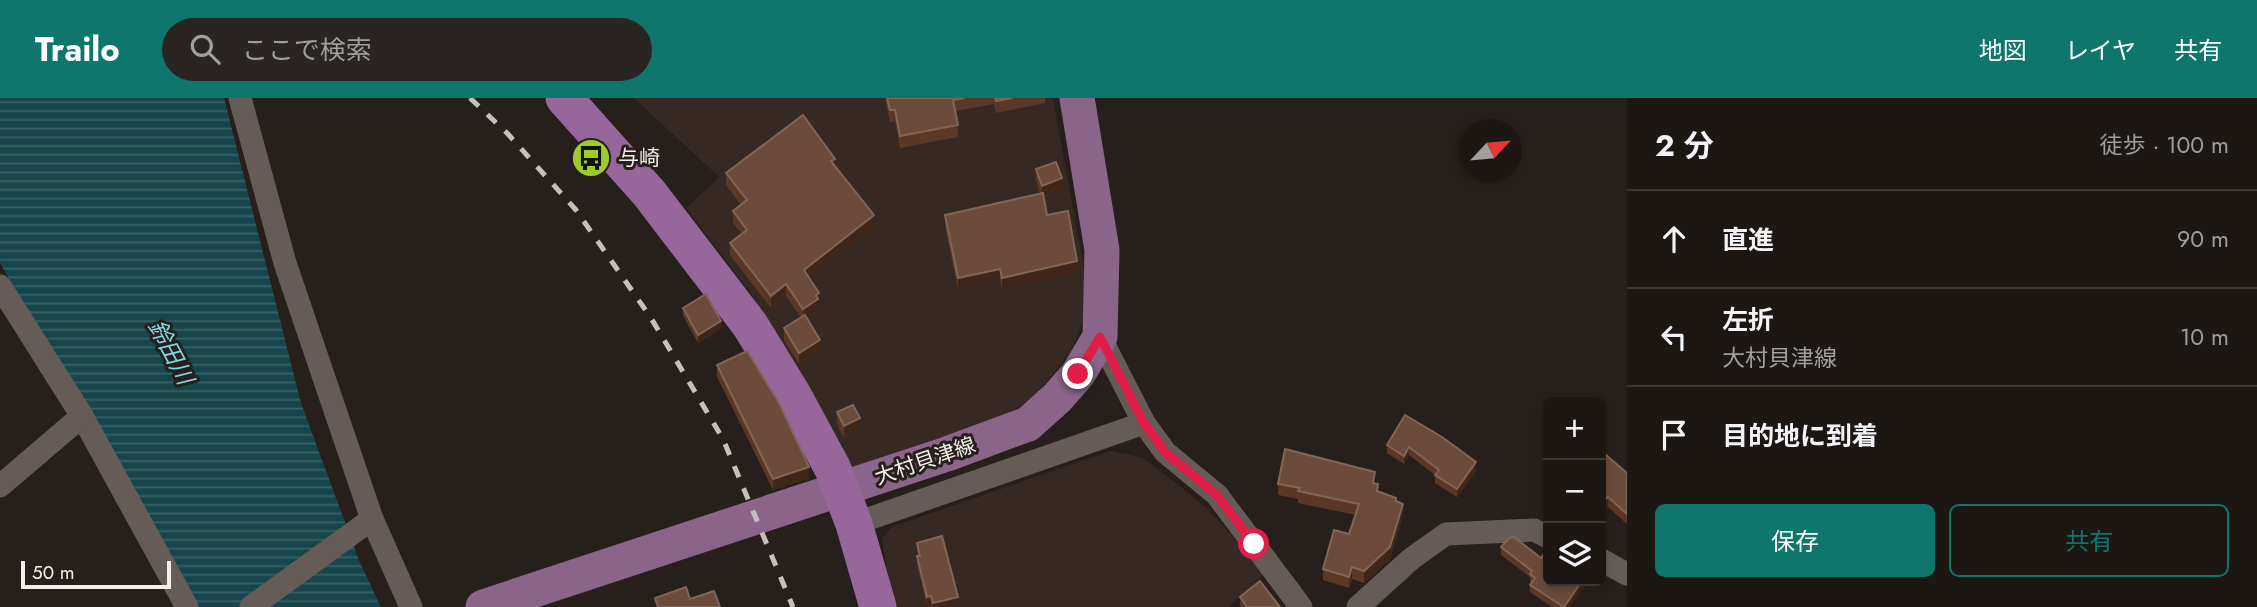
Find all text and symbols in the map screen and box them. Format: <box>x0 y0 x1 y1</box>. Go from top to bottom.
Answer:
search box <box>162 18 652 81</box>
text: Trailo <box>35 26 120 73</box>
icon: search <box>186 30 224 68</box>
text: ここで検索 <box>242 31 372 69</box>
text: 地図 <box>1979 33 2027 68</box>
text: レイヤ <box>2065 33 2136 68</box>
text: 共有 <box>2174 33 2222 68</box>
north arrow <box>1459 119 1522 182</box>
text: 2 分 <box>1655 124 1714 167</box>
text: 徒歩 · 100 m <box>2100 128 2229 162</box>
bus stop icon: 与崎 <box>570 137 612 179</box>
place label: 与崎 <box>618 143 660 173</box>
icon: ahead <box>1655 220 1693 258</box>
text: 直進 <box>1722 221 1774 259</box>
text: 90 m <box>2177 222 2229 256</box>
text: 左折 <box>1722 301 1774 339</box>
water label: 鈴田川 <box>140 314 204 393</box>
icon: left <box>1655 318 1693 356</box>
text: 10 m <box>2180 320 2229 354</box>
text: 大村貝津線 <box>1722 341 1837 375</box>
route end <box>1062 358 1093 389</box>
map controls <box>1543 397 1606 586</box>
button: + <box>1543 397 1606 460</box>
icon: arrive <box>1655 416 1693 454</box>
text: 目的地に到着 <box>1722 417 1878 455</box>
street label: 大村貝津線 <box>870 430 980 492</box>
button: − <box>1543 460 1606 523</box>
button: 保存 <box>1655 504 1935 577</box>
button: 共有 <box>1949 504 2229 577</box>
button: layers <box>1543 523 1606 586</box>
route start <box>1238 528 1269 559</box>
scale bar <box>21 558 172 590</box>
text: 50 m <box>32 559 75 586</box>

